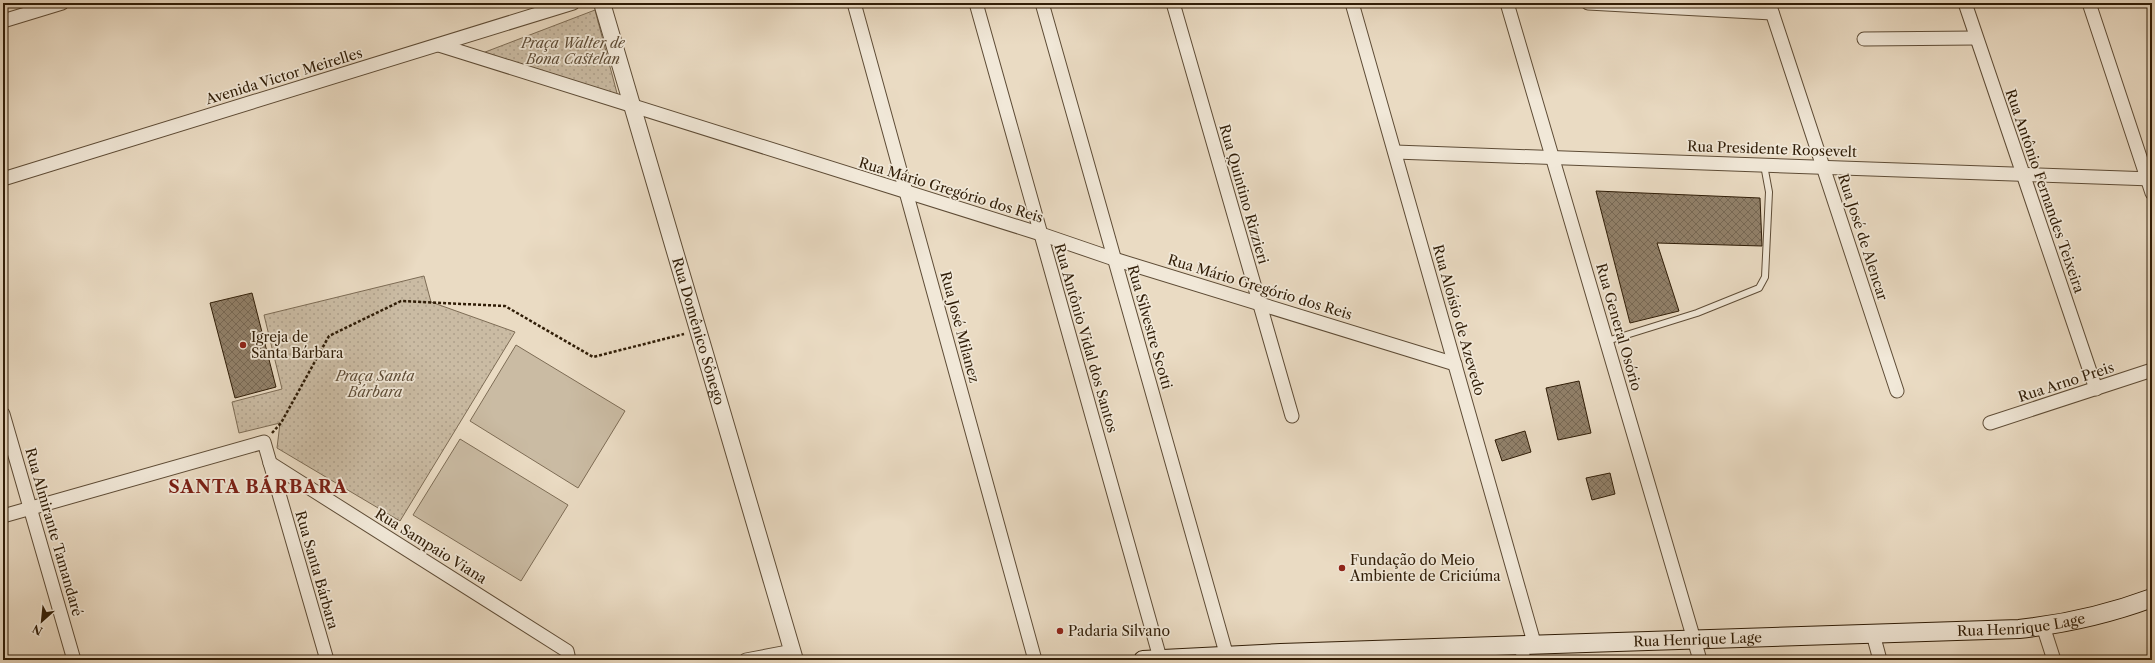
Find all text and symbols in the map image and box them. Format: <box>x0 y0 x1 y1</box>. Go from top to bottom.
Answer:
park label: Praça Walter de Bona Castelan <box>520 34 626 68</box>
street label: Avenida Victor Meirelles <box>203 44 364 109</box>
street label: Rua Antônio Fernandes Teixeira <box>2002 87 2089 296</box>
street label: Rua Quintino Rizzieri <box>1215 122 1273 266</box>
street label: Rua Presidente Roosevelt <box>1687 137 1857 161</box>
street label: Rua Mário Gregório dos Reis <box>856 153 1046 227</box>
street label: Rua José de Alencar <box>1834 171 1892 303</box>
street label: Rua Antônio Vidal dos Santos <box>1050 241 1122 435</box>
street label: Rua Aloísio de Azevedo <box>1429 242 1489 398</box>
street label: Rua Mário Gregório dos Reis <box>1165 250 1355 324</box>
street label: Rua Domênico Sônego <box>668 255 729 407</box>
street label: Rua General Osório <box>1592 261 1646 393</box>
street label: Rua Silvestre Scotti <box>1124 263 1176 391</box>
street label: Rua José Milanez <box>936 269 984 385</box>
place label: Igreja de Santa Bárbara <box>251 328 344 362</box>
marker: Igreja de Santa Bárbara <box>238 340 248 350</box>
street label: Rua Arno Preis <box>2016 358 2116 406</box>
park label: Praça Santa Bárbara <box>334 367 415 401</box>
street label: Rua Almirante Tamandaré <box>21 446 87 618</box>
district label: SANTA BÁRBARA <box>168 475 348 498</box>
street label: Rua Sampaio Viana <box>372 504 491 588</box>
street label: Rua Santa Bárbara <box>291 509 343 632</box>
place label: Fundação do Meio Ambiente de Criciúma <box>1349 551 1501 585</box>
marker: Fundação do Meio Ambiente de Criciúma <box>1337 563 1347 573</box>
north arrow <box>22 601 62 641</box>
street label: Rua Henrique Lage <box>1957 609 2087 640</box>
text: N <box>30 621 45 638</box>
place label: Padaria Silvano <box>1068 622 1170 640</box>
marker: Padaria Silvano <box>1055 626 1065 636</box>
street label: Rua Henrique Lage <box>1633 628 1762 651</box>

